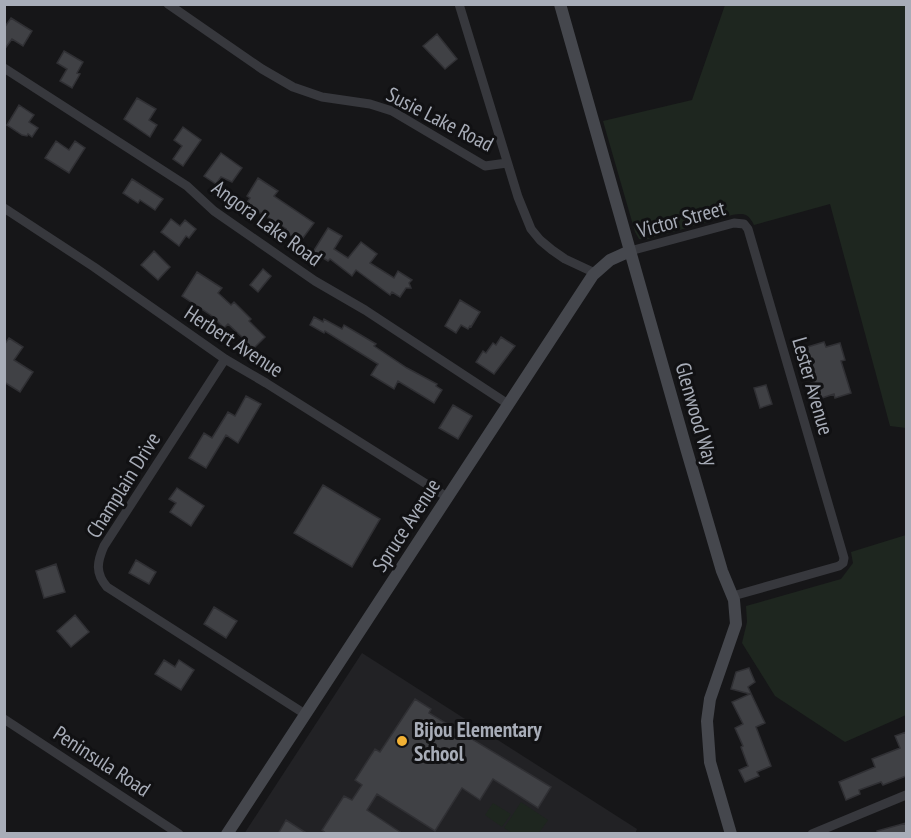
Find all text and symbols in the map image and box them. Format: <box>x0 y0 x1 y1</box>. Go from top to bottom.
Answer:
street label: Susie Lake Road <box>382 81 498 157</box>
street label: Angora Lake Road <box>207 174 327 272</box>
street label: Victor Street <box>633 194 728 244</box>
street label: Herbert Avenue <box>179 299 289 383</box>
street label: Lester Avenue <box>786 334 840 438</box>
street label: Glenwood Way <box>669 359 725 469</box>
street label: Champlain Drive <box>80 427 166 543</box>
street label: Spruce Avenue <box>366 473 446 577</box>
place label: Bijou Elementary School <box>414 716 542 767</box>
street label: Peninsula Road <box>48 720 156 802</box>
marker: Bijou Elementary School <box>395 734 409 748</box>

